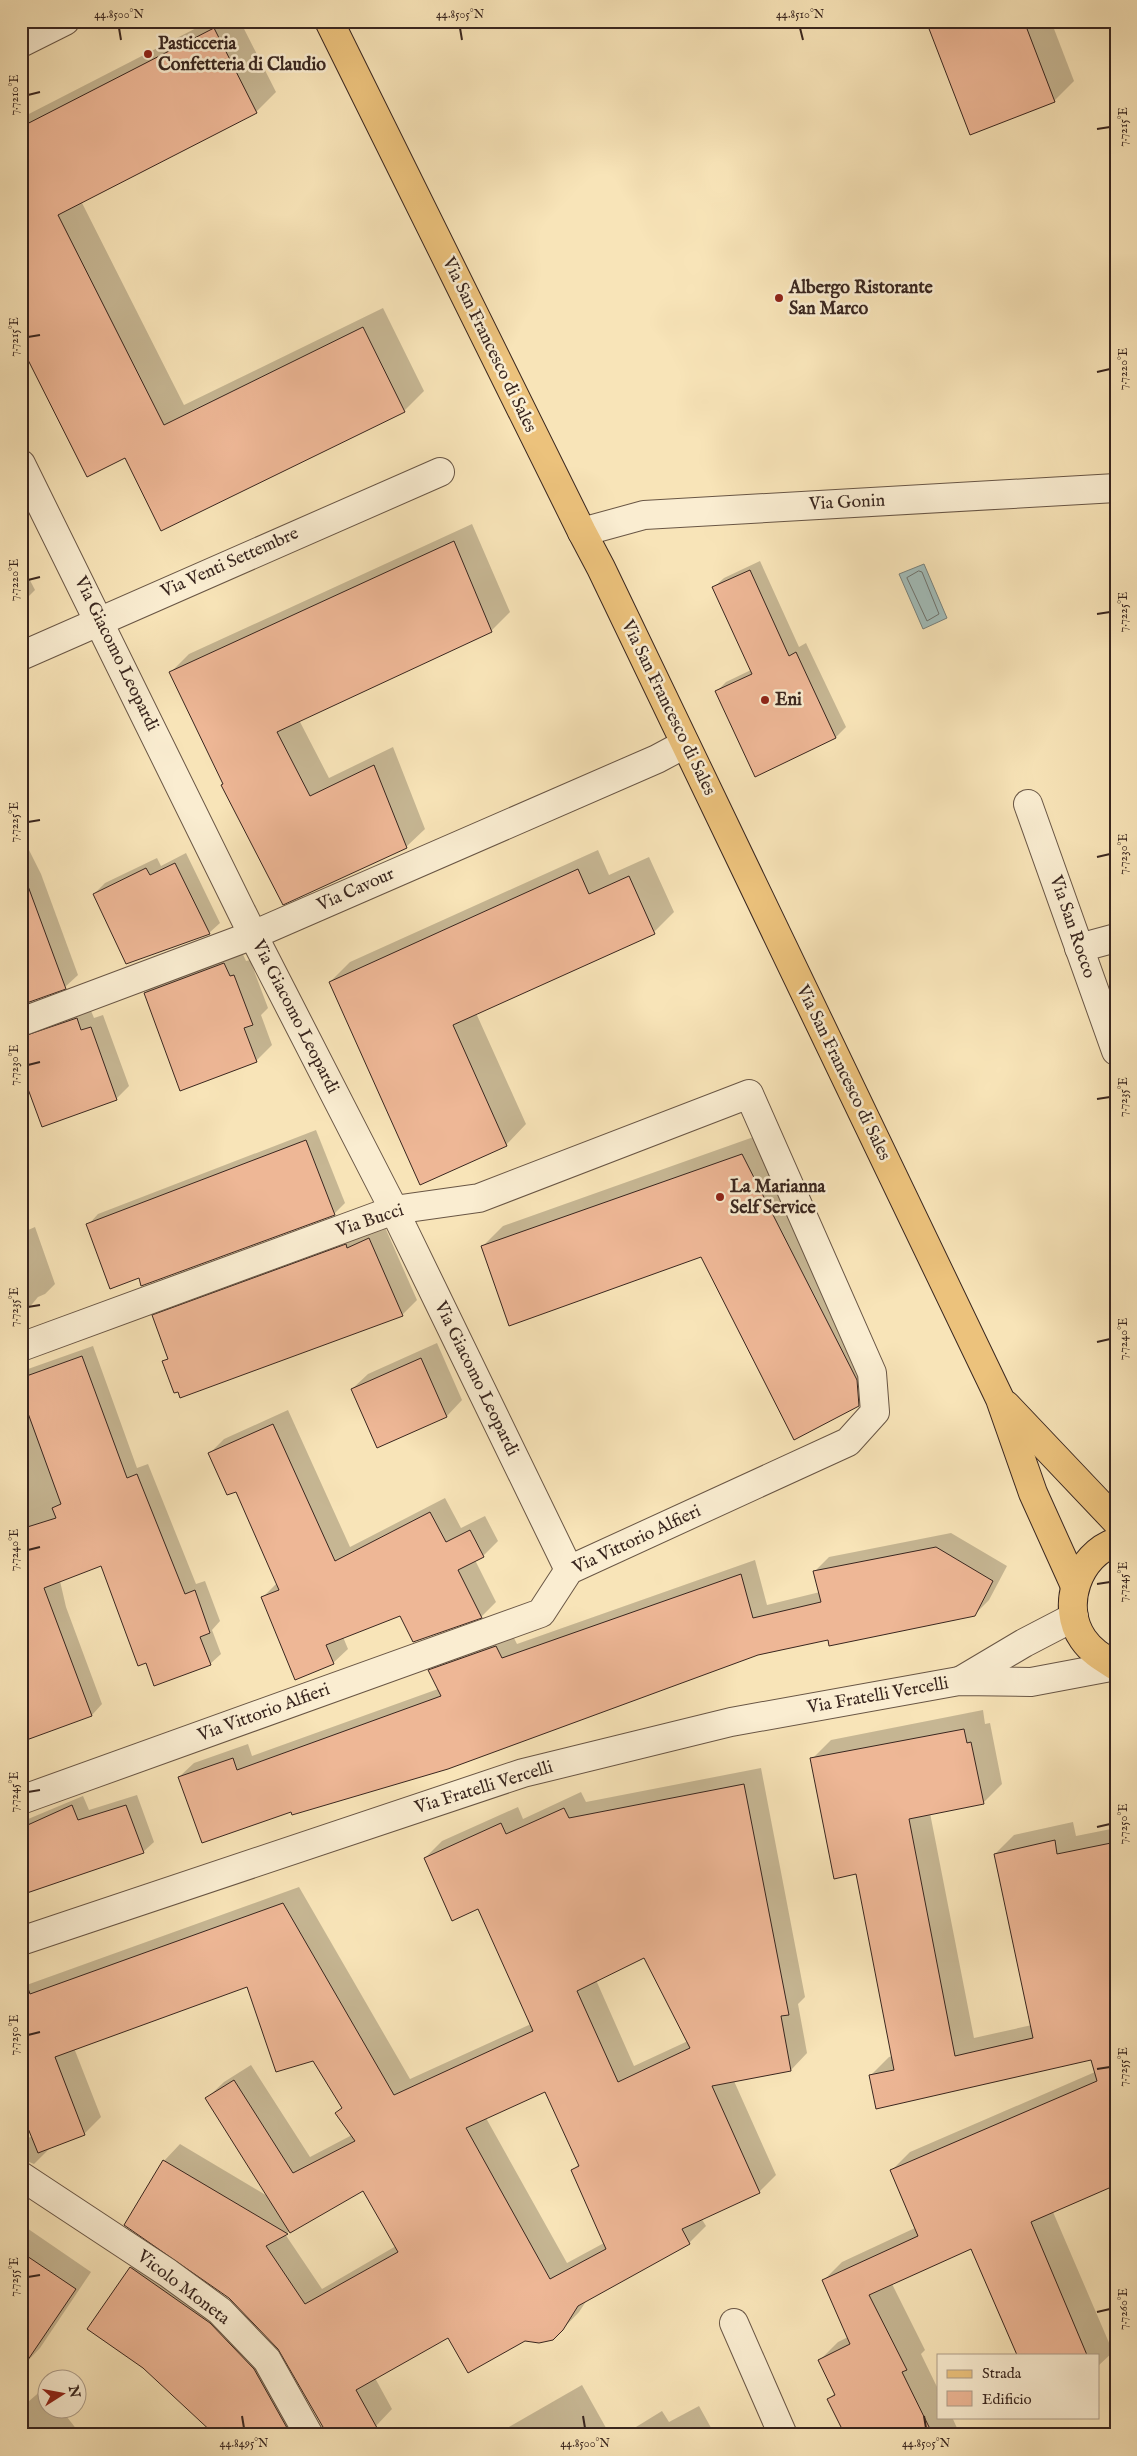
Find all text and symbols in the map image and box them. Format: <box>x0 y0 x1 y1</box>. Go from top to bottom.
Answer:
text: 44.8500°N <box>94 7 144 22</box>
text: 44.8505°N <box>436 7 485 22</box>
text: 44.8510°N <box>776 7 825 22</box>
place label: Pasticceria Confetteria di Claudio <box>158 33 326 77</box>
marker: Pasticceria Confetteria di Claudio <box>142 48 154 60</box>
text: 7.7210°E <box>7 74 22 116</box>
text: 7.7215°E <box>1116 107 1131 147</box>
street label: Via San Francesco di Sales <box>436 253 542 437</box>
place label: Albergo Ristorante San Marco <box>788 277 934 321</box>
marker: Albergo Ristorante San Marco <box>773 292 785 304</box>
text: 7.7215°E <box>7 317 22 357</box>
text: 7.7220°E <box>1116 348 1131 390</box>
street label: Via Gonin <box>807 489 886 517</box>
street label: Via Venti Settembre <box>157 522 302 604</box>
text: 7.7220°E <box>7 559 22 601</box>
street label: Via Giacomo Leopardi <box>68 572 164 735</box>
text: 7.7225°E <box>1116 592 1131 632</box>
street label: Via San Francesco di Sales <box>615 616 721 800</box>
place label: Eni <box>775 689 802 712</box>
marker: Eni <box>759 694 771 706</box>
text: 7.7225°E <box>7 802 22 842</box>
text: 7.7230°E <box>1116 833 1131 875</box>
street label: Via Cavour <box>313 863 399 918</box>
street label: Via San Rocco <box>1043 872 1100 982</box>
street label: Via Giacomo Leopardi <box>246 935 344 1098</box>
street label: Via San Francesco di Sales <box>790 981 896 1165</box>
text: 7.7230°E <box>7 1044 22 1086</box>
text: 7.7235°E <box>1116 1077 1131 1117</box>
place label: La Marianna Self Service <box>730 1176 827 1220</box>
marker: La Marianna Self Service <box>714 1191 726 1203</box>
street label: Via Bucci <box>332 1199 407 1243</box>
text: 7.7235°E <box>7 1287 22 1327</box>
street label: Via Giacomo Leopardi <box>428 1297 524 1460</box>
text: 7.7240°E <box>1116 1318 1131 1360</box>
street label: Via Vittorio Alfieri <box>568 1500 705 1580</box>
text: 7.7240°E <box>7 1529 22 1571</box>
text: 7.7245°E <box>1116 1561 1131 1603</box>
street label: Via Fratelli Vercelli <box>804 1672 951 1720</box>
street label: Via Vittorio Alfieri <box>194 1678 333 1748</box>
street label: Via Fratelli Vercelli <box>411 1756 556 1820</box>
text: 7.7245°E <box>7 1771 22 1813</box>
text: 7.7250°E <box>1116 1803 1131 1845</box>
text: 7.7250°E <box>7 2014 22 2056</box>
text: 7.7255°E <box>1116 2047 1131 2087</box>
street label: Vicolo Moneta <box>131 2245 234 2331</box>
text: 7.7255°E <box>7 2257 22 2297</box>
text: 7.7260°E <box>1116 2288 1131 2330</box>
legend <box>937 2354 1100 2418</box>
text: Strada <box>982 2364 1022 2383</box>
north arrow <box>38 2368 88 2418</box>
text: N <box>64 2383 84 2399</box>
text: Edificio <box>982 2390 1032 2409</box>
text: 44.8495°N <box>220 2436 269 2451</box>
text: 44.8500°N <box>560 2436 610 2451</box>
text: 44.8505°N <box>902 2436 951 2451</box>

